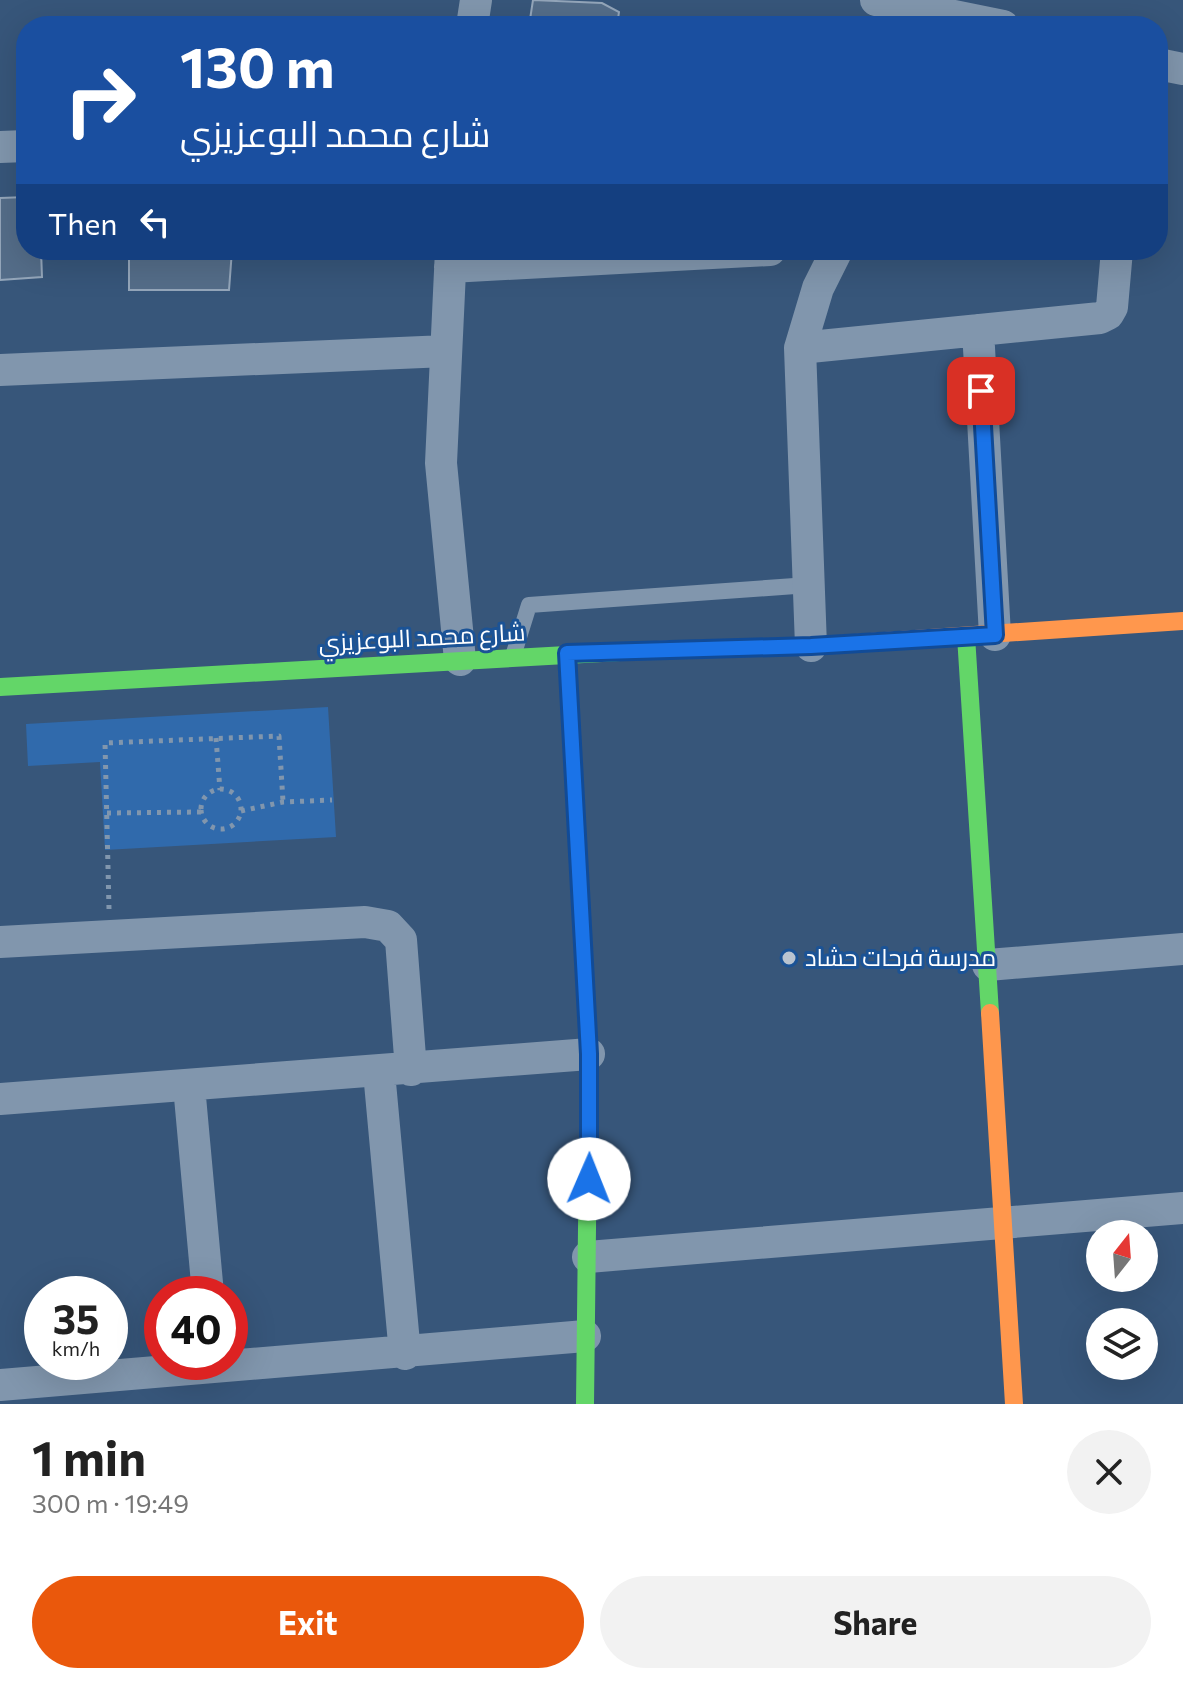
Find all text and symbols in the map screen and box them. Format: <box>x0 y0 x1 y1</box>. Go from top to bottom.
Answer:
text: 130 m <box>180 31 335 100</box>
icon: right <box>48 48 152 152</box>
text: شارع محمد البوعزيزي <box>180 110 491 154</box>
icon: left <box>133 200 177 244</box>
text: Then <box>48 204 117 241</box>
pin <box>947 357 1015 425</box>
icon: arrive <box>959 369 1003 413</box>
street label: شارع محمد البوعزيزي <box>318 617 526 661</box>
place label: مدرسة فرحات حشاد <box>805 942 996 971</box>
marker: مدرسة فرحات حشاد <box>780 949 798 967</box>
position arrow <box>547 1137 631 1221</box>
north arrow <box>1086 1220 1158 1292</box>
map controls <box>1086 1220 1158 1380</box>
speed limit sign: 40 <box>144 1276 248 1380</box>
text: 35 <box>53 1293 99 1342</box>
button: layers <box>1086 1308 1158 1380</box>
text: km/h <box>52 1336 100 1360</box>
text: 1 min <box>32 1427 146 1486</box>
button: close <box>1067 1430 1151 1514</box>
text: 300 m · 19:49 <box>32 1487 189 1518</box>
button: Exit <box>32 1576 584 1668</box>
button: Share <box>600 1576 1151 1668</box>

